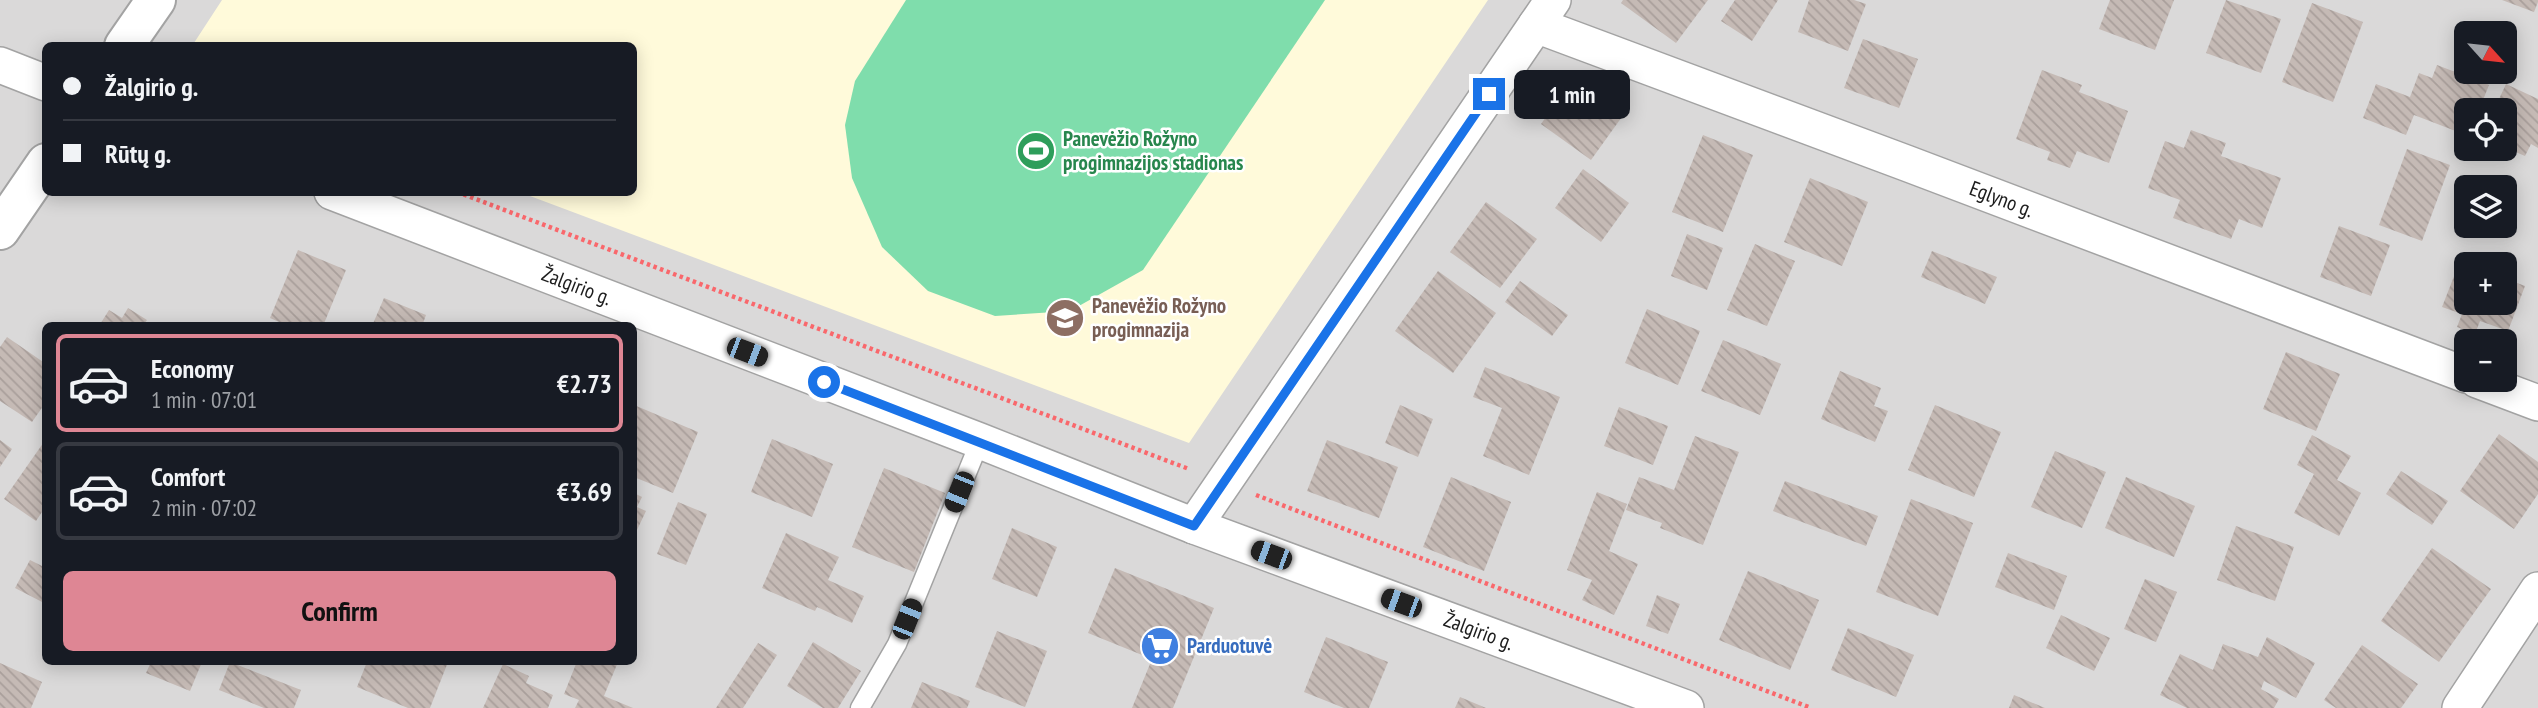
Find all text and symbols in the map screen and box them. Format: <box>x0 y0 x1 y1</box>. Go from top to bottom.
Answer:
north arrow <box>2454 21 2516 84</box>
map controls <box>2454 21 2517 392</box>
text: Žalgirio g. <box>105 70 198 103</box>
callout: 1 min <box>1514 70 1629 119</box>
route end <box>1473 78 1505 110</box>
text: 1 min <box>1549 80 1595 109</box>
button: locate <box>2454 98 2517 161</box>
place label: Panevėžio Rožyno progimnazijos stadionas <box>1063 125 1243 176</box>
sports icon: Panevėžio Rožyno progimnazijos stadionas <box>1015 130 1057 172</box>
text: Rūtų g. <box>105 137 171 170</box>
street label: Eglyno g. <box>1966 174 2038 223</box>
button: layers <box>2454 175 2517 238</box>
button: + <box>2454 252 2517 315</box>
street label: Žalgirio g. <box>538 260 615 311</box>
place label: Panevėžio Rožyno progimnazija <box>1092 292 1226 343</box>
school or university icon: Panevėžio Rožyno progimnazija <box>1044 297 1086 339</box>
button: − <box>2454 329 2517 392</box>
car <box>724 335 771 369</box>
icon: car <box>67 352 130 415</box>
text: Economy <box>151 352 233 385</box>
route start <box>808 366 840 398</box>
text: €2.73 <box>557 367 612 400</box>
text: 1 min · 07:01 <box>151 385 257 414</box>
icon: car <box>67 460 130 523</box>
text: Comfort <box>151 460 225 493</box>
car <box>942 469 977 515</box>
text: €3.69 <box>557 475 612 508</box>
text: 2 min · 07:02 <box>151 493 257 522</box>
car <box>1248 538 1295 572</box>
button: Confirm <box>63 571 616 651</box>
car <box>1378 586 1425 620</box>
car <box>890 596 925 642</box>
street label: Žalgirio g. <box>1440 606 1518 656</box>
supermarket icon: Parduotuvė <box>1139 625 1181 667</box>
place label: Parduotuvė <box>1187 632 1272 659</box>

